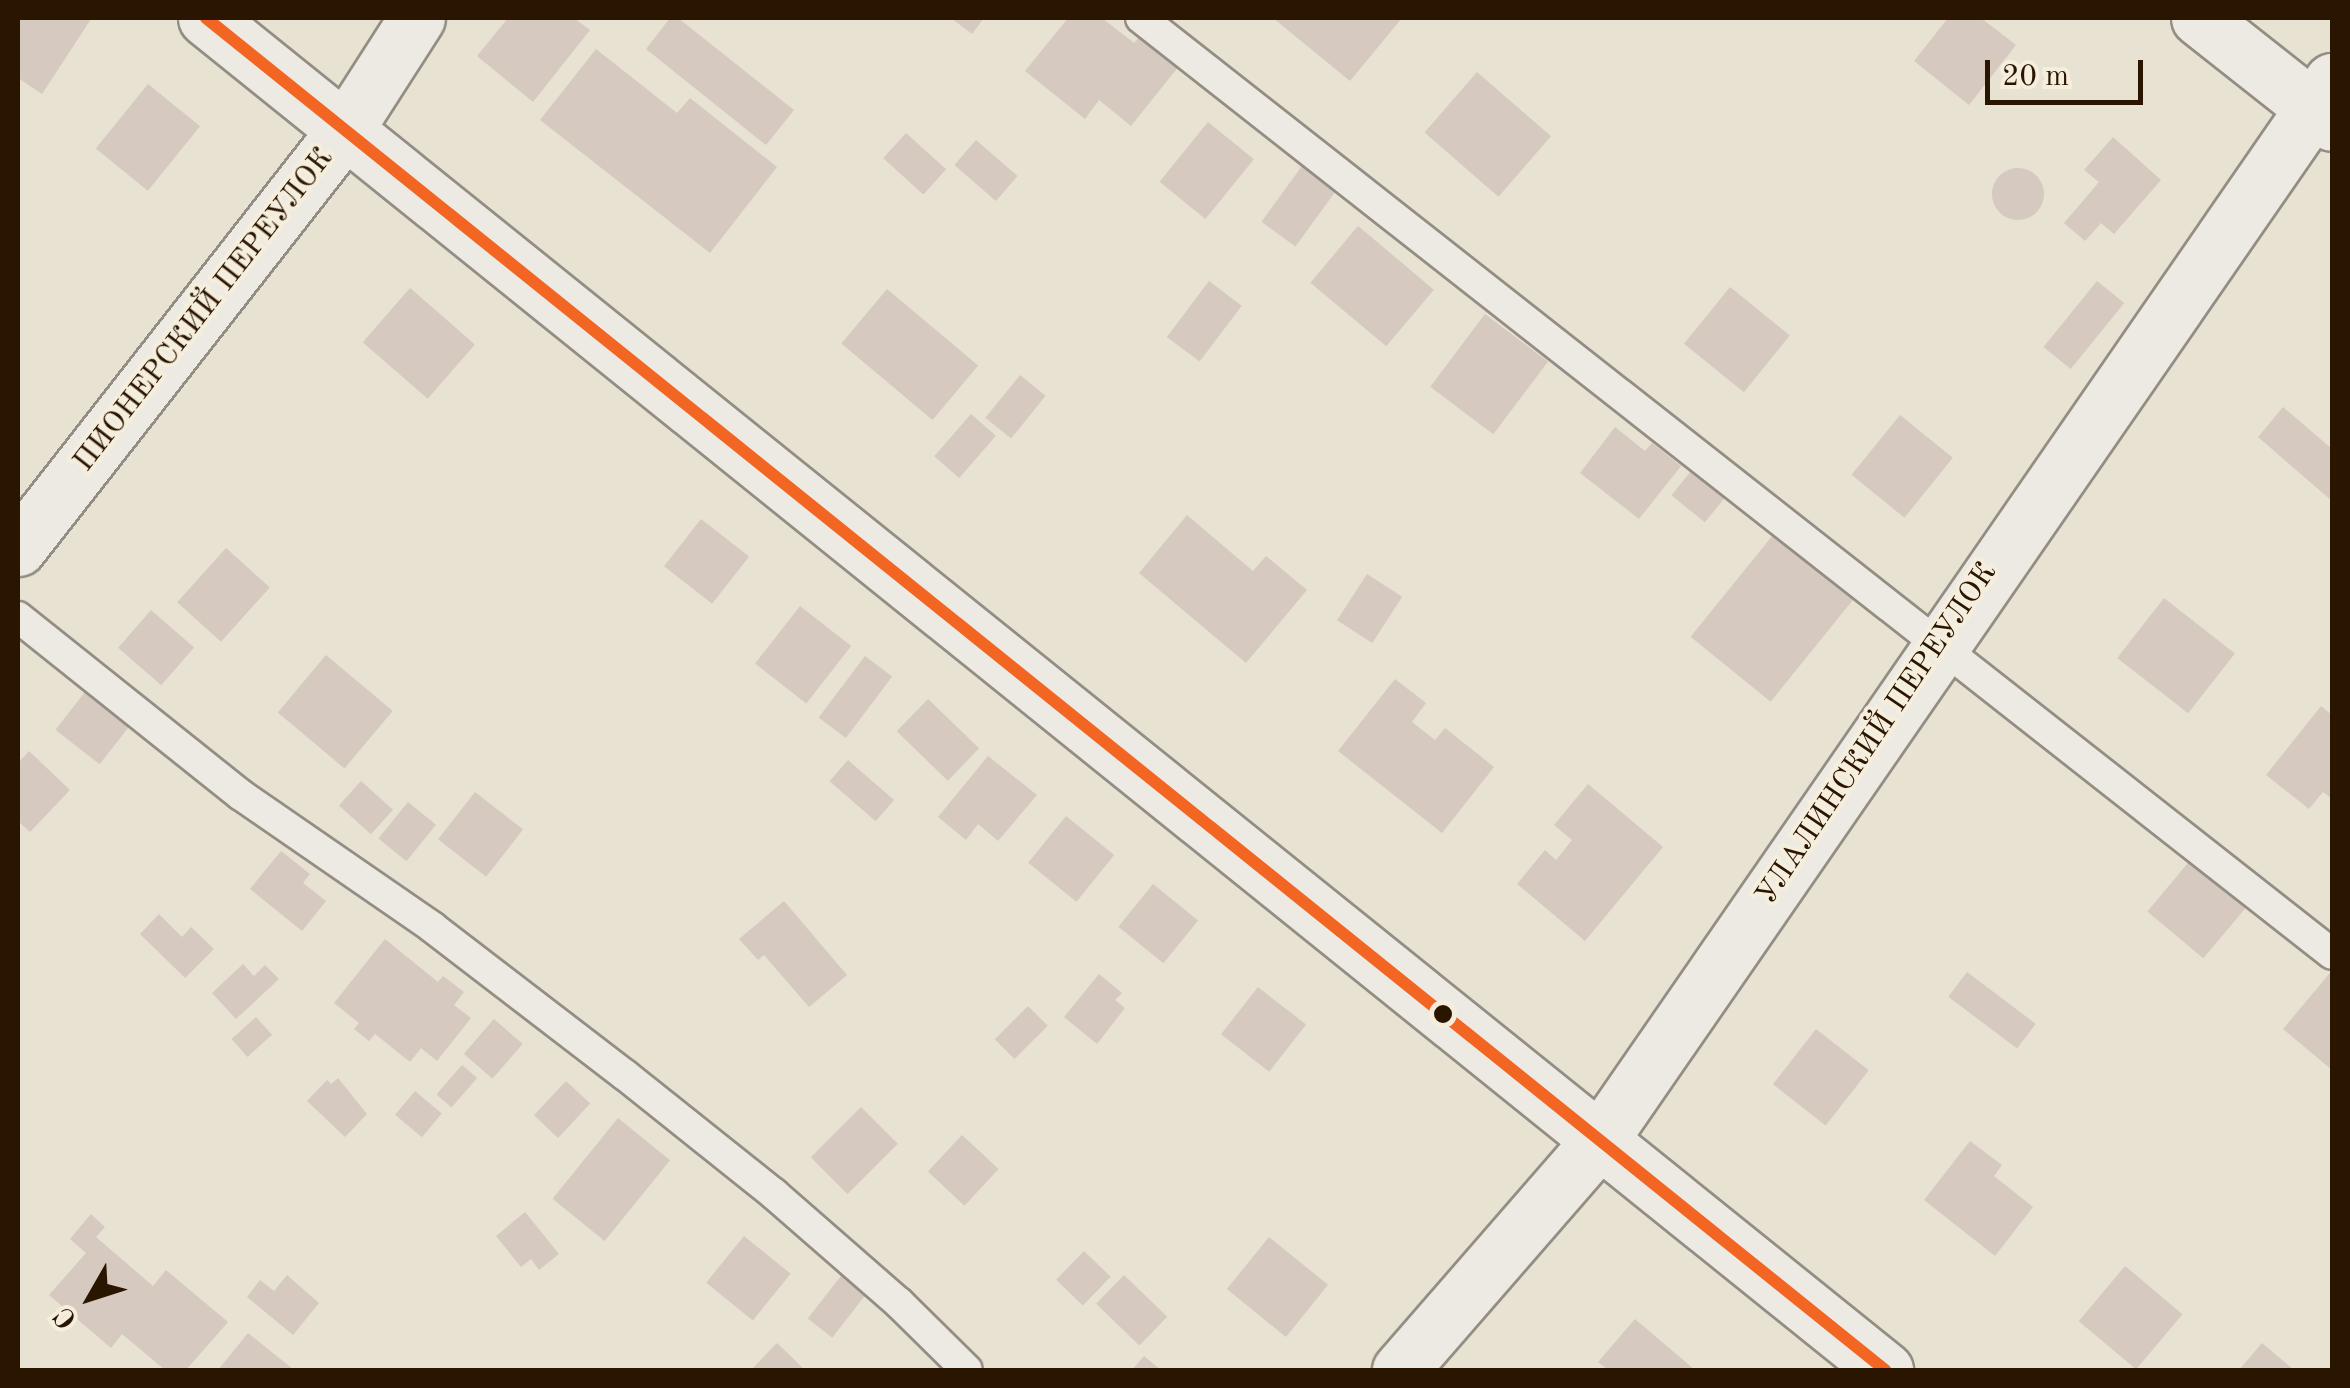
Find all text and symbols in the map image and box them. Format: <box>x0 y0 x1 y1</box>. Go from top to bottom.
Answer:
scale bar <box>1990 40 2148 102</box>
text: 20 m <box>2002 62 2069 92</box>
street label: ПИОНЕРСКИЙ ПЕРЕУЛОК <box>66 141 342 479</box>
street label: УЛАЛИНСКИЙ ПЕРЕУЛОК <box>1749 556 2005 912</box>
unlabelled marker <box>1433 1004 1453 1024</box>
north arrow <box>40 1248 140 1348</box>
text: С <box>50 1301 83 1333</box>

